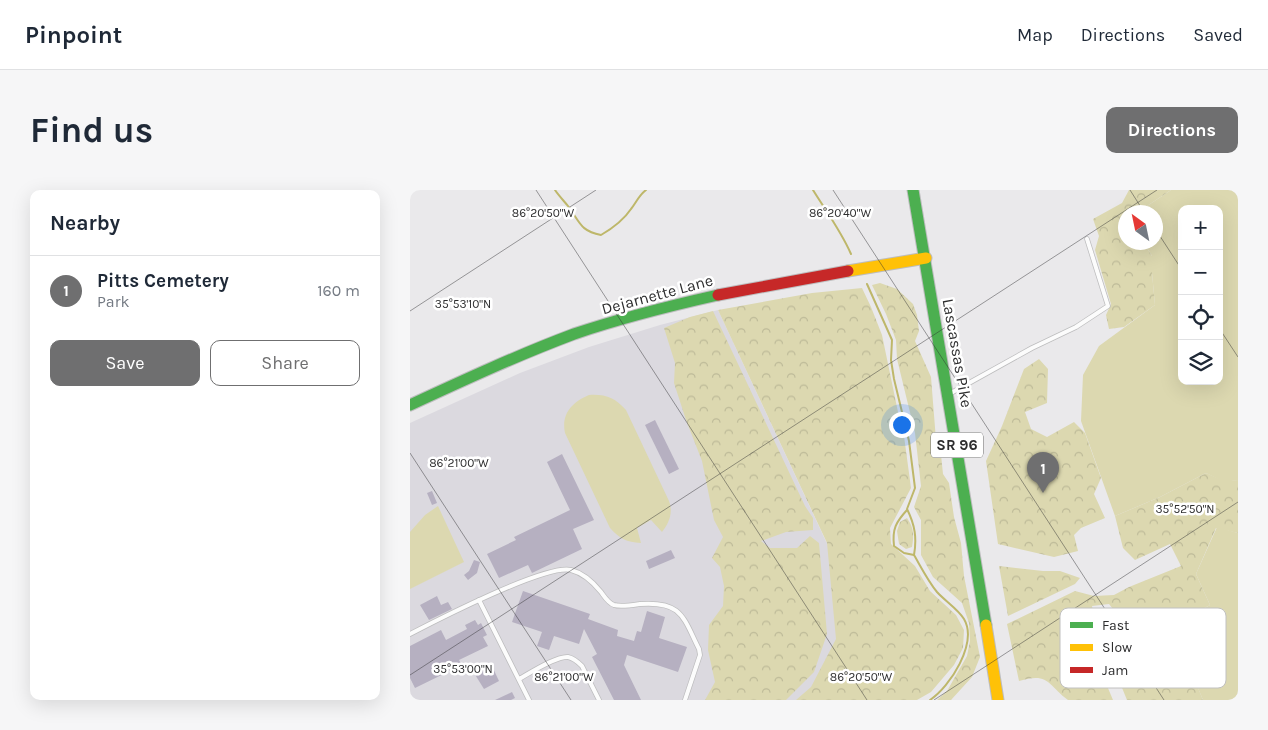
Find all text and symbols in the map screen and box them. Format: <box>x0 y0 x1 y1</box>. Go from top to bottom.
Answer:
text: Pinpoint <box>25 21 122 49</box>
text: Map <box>1017 24 1053 46</box>
text: Directions <box>1081 24 1165 46</box>
text: Saved <box>1193 24 1243 46</box>
button: Directions <box>1106 107 1238 153</box>
text: Find us <box>30 110 153 151</box>
north arrow <box>1118 205 1163 250</box>
map controls <box>1178 205 1223 385</box>
button: + <box>1178 205 1223 250</box>
text: 86°20'50"W <box>512 206 574 220</box>
text: 86°20'40"W <box>809 206 871 220</box>
text: Nearby <box>50 211 120 235</box>
button: − <box>1178 250 1223 295</box>
text: Pitts Cemetery <box>97 270 229 292</box>
street label: Dejarnette Lane <box>599 270 715 318</box>
text: 1 <box>63 281 69 300</box>
text: 160 m <box>317 281 360 300</box>
text: Park <box>97 292 129 311</box>
button: locate <box>1178 295 1223 340</box>
text: 35°53'10"N <box>435 297 491 311</box>
street label: Lascassas Pike <box>939 297 976 409</box>
button: Save <box>50 340 200 386</box>
button: Share <box>210 340 360 386</box>
button: layers <box>1178 340 1223 385</box>
your location <box>889 412 915 438</box>
road number: SR 96 <box>931 432 983 458</box>
pin: 1 <box>1027 452 1059 493</box>
text: 86°21'00"W <box>429 456 489 470</box>
text: 35°52'50"N <box>1155 502 1215 516</box>
legend <box>1060 608 1226 688</box>
text: Fast <box>1102 617 1129 634</box>
text: Slow <box>1102 639 1132 656</box>
text: 35°53'00"N <box>433 662 493 676</box>
text: Jam <box>1102 662 1128 679</box>
text: 86°21'00"W <box>534 670 594 684</box>
text: 86°20'50"W <box>830 670 892 684</box>

